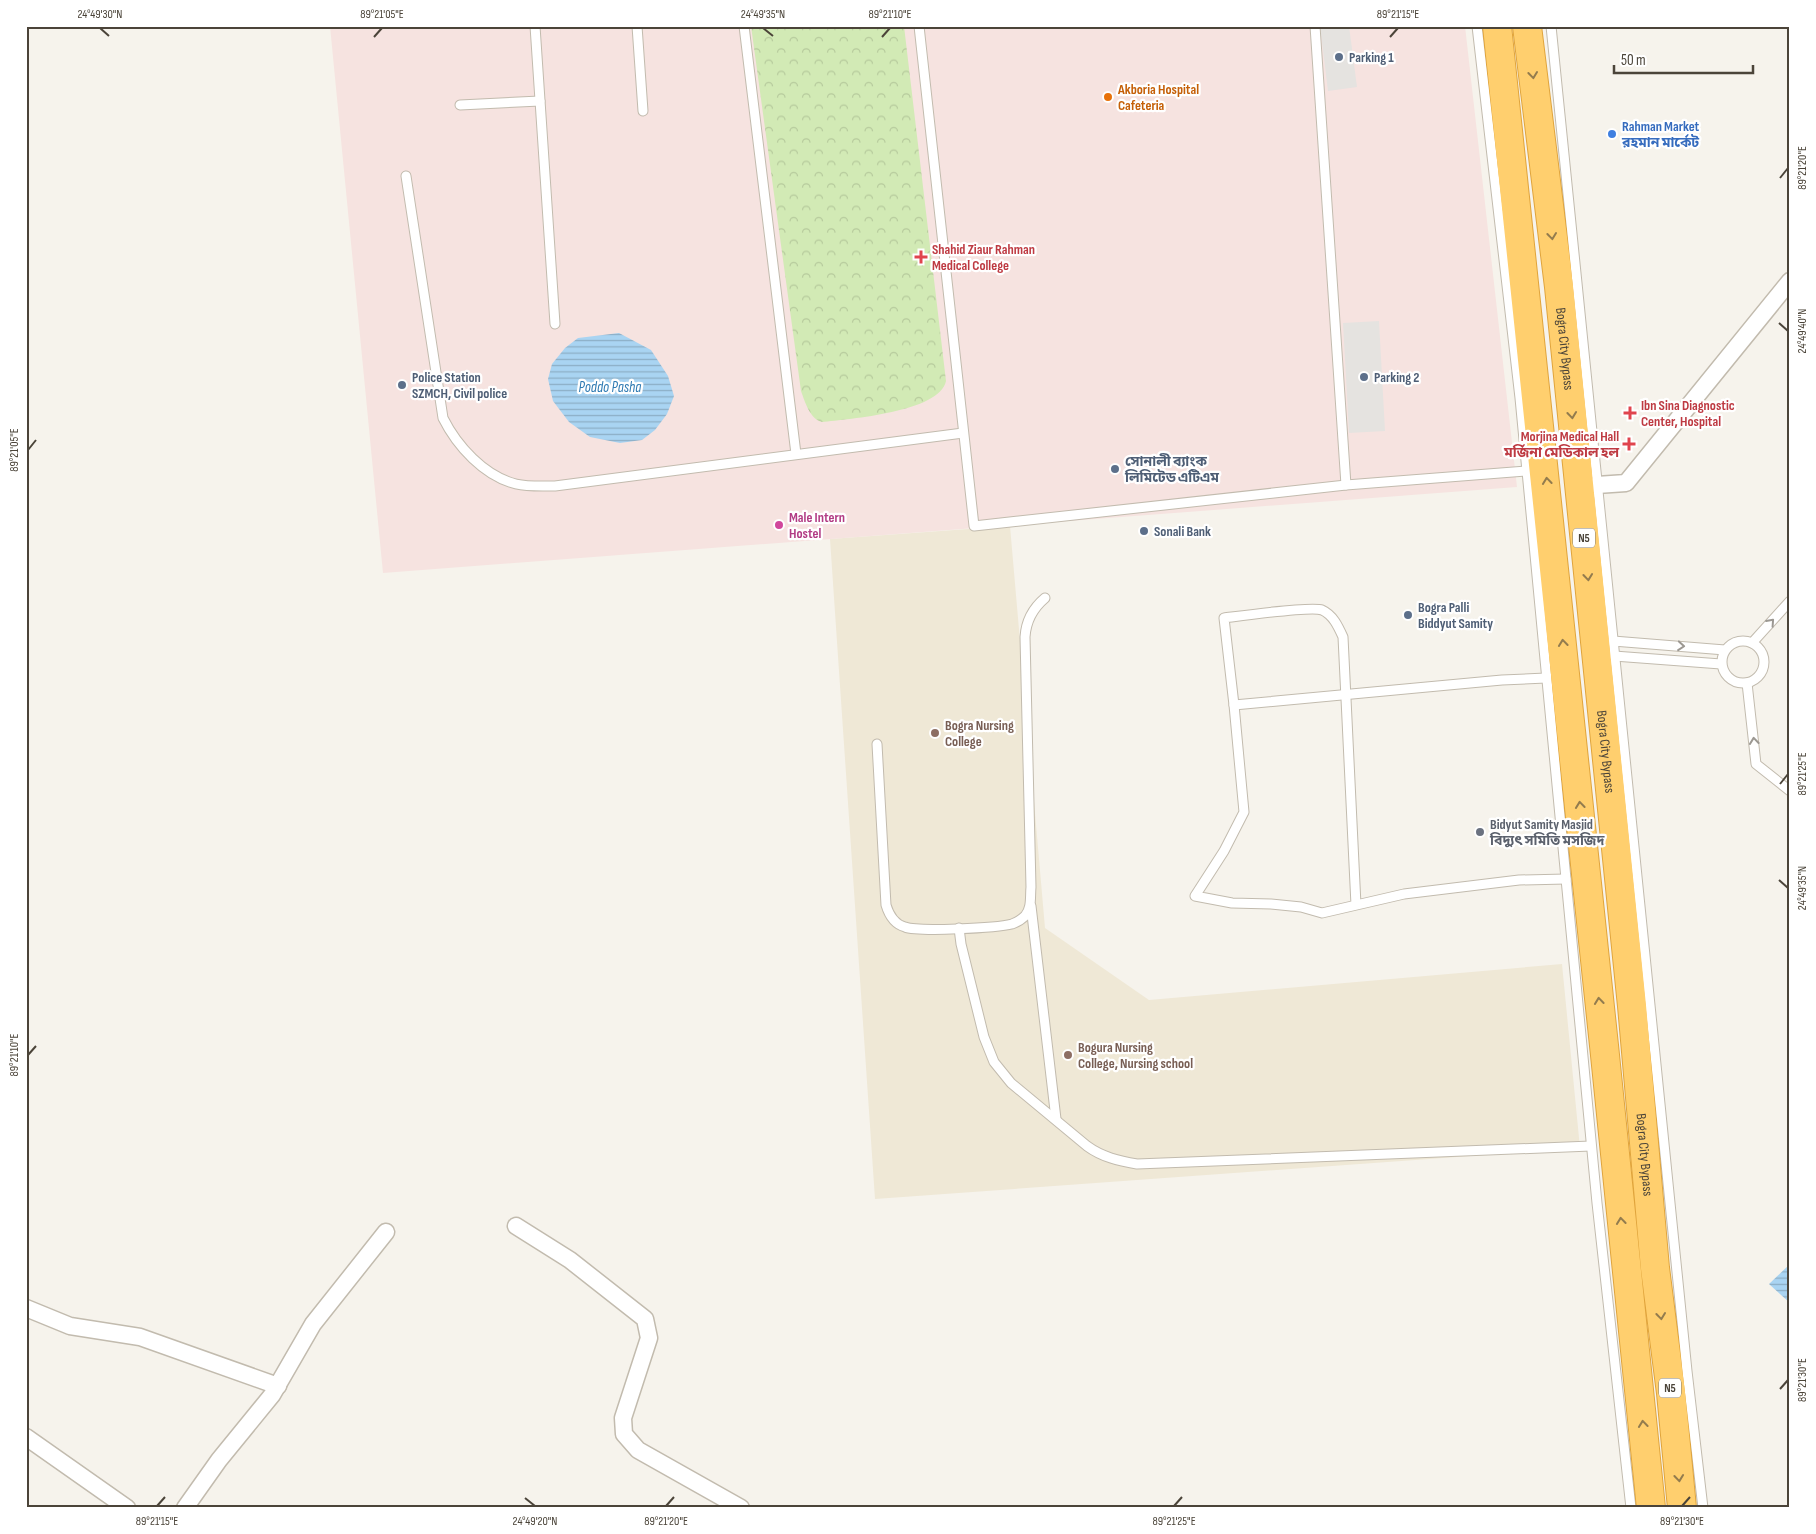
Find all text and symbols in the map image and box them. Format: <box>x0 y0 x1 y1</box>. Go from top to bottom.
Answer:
text: 24°49'30"N <box>78 7 123 22</box>
text: 89°21'05"E <box>360 7 404 22</box>
text: 24°49'35"N <box>741 7 785 22</box>
text: 89°21'10"E <box>869 7 912 22</box>
text: 89°21'15"E <box>1377 7 1419 22</box>
scale bar <box>1614 42 1752 74</box>
place label: Parking 1 <box>1349 49 1394 66</box>
marker: Parking 1 <box>1333 51 1345 63</box>
text: 50 m <box>1621 51 1646 70</box>
one-way arrow <box>1527 71 1538 79</box>
place label: Akboria Hospital Cafeteria <box>1117 81 1199 114</box>
marker: Akboria Hospital Cafeteria <box>1102 91 1114 103</box>
place label: Rahman Market রহমান মার্কেট <box>1621 118 1700 151</box>
marker: Rahman Market রহমান মার্কেট <box>1606 128 1618 140</box>
text: 89°21'20"E <box>1795 146 1810 190</box>
one-way arrow <box>1546 232 1557 240</box>
place label: Shahid Ziaur Rahman Medical College <box>932 241 1035 274</box>
marker: Shahid Ziaur Rahman Medical College <box>914 250 928 264</box>
street label: Bogra City Bypass <box>1552 307 1577 391</box>
text: 24°49'40"N <box>1795 309 1810 353</box>
place label: Police Station SZMCH, Civil police <box>412 369 507 402</box>
place label: Parking 2 <box>1374 369 1419 386</box>
marker: Parking 2 <box>1358 371 1370 383</box>
water label: Poddo Pasha <box>579 378 641 397</box>
marker: Police Station SZMCH, Civil police <box>396 379 408 391</box>
place label: Ibn Sina Diagnostic Center, Hospital <box>1641 397 1735 430</box>
marker: Ibn Sina Diagnostic Center, Hospital <box>1623 406 1637 420</box>
one-way arrow <box>1566 411 1577 419</box>
text: 89°21'05"E <box>7 428 22 472</box>
place label: Morjina Medical Hall মর্জিনা মেডিকাল হল <box>1503 428 1619 461</box>
marker: Morjina Medical Hall মর্জিনা মেডিকাল হল <box>1623 438 1635 450</box>
place label: সোনালী ব্যাংক লিমিটেড এটিএম <box>1124 453 1219 486</box>
marker: সোনালী ব্যাংক লিমিটেড এটিএম <box>1109 463 1121 475</box>
one-way arrow <box>1542 477 1553 485</box>
place label: Male Intern Hostel <box>789 509 845 542</box>
marker: Male Intern Hostel <box>773 519 785 531</box>
place label: Sonali Bank <box>1154 523 1211 540</box>
marker: Sonali Bank <box>1138 525 1150 537</box>
road number: N5 <box>1573 528 1595 548</box>
one-way arrow <box>1582 573 1593 581</box>
place label: Bogra Palli Biddyut Samity <box>1418 599 1493 632</box>
marker: Bogra Palli Biddyut Samity <box>1402 609 1414 621</box>
one-way arrow <box>1765 619 1774 628</box>
one-way arrow <box>1558 639 1569 647</box>
one-way arrow <box>1678 641 1686 652</box>
street label: Bogra City Bypass <box>1593 710 1618 794</box>
place label: Bogra Nursing College <box>945 717 1014 750</box>
marker: Bogra Nursing College <box>929 727 941 739</box>
one-way arrow <box>1749 737 1760 745</box>
text: 89°21'25"E <box>1795 752 1810 796</box>
one-way arrow <box>1574 800 1585 808</box>
place label: Bidyut Samity Masjid বিদ্যুৎ সমিতি মসজিদ <box>1489 816 1606 849</box>
marker: Bidyut Samity Masjid বিদ্যুৎ সমিতি মসজিদ <box>1474 826 1486 838</box>
text: 24°49'35"N <box>1795 866 1810 910</box>
one-way arrow <box>1594 997 1605 1005</box>
text: 89°21'10"E <box>7 1033 22 1076</box>
place label: Bogura Nursing College, Nursing school <box>1078 1039 1193 1072</box>
marker: Bogura Nursing College, Nursing school <box>1062 1049 1074 1061</box>
street label: Bogra City Bypass <box>1632 1113 1657 1197</box>
one-way arrow <box>1616 1217 1627 1225</box>
one-way arrow <box>1655 1313 1666 1321</box>
text: 89°21'30"E <box>1795 1358 1810 1402</box>
road number: N5 <box>1659 1379 1681 1398</box>
one-way arrow <box>1638 1420 1649 1428</box>
one-way arrow <box>1673 1474 1684 1482</box>
text: 89°21'15"E <box>136 1514 178 1529</box>
text: 24°49'20"N <box>513 1514 557 1529</box>
text: 89°21'20"E <box>644 1514 688 1529</box>
text: 89°21'25"E <box>1152 1514 1196 1529</box>
text: 89°21'30"E <box>1660 1514 1704 1529</box>

